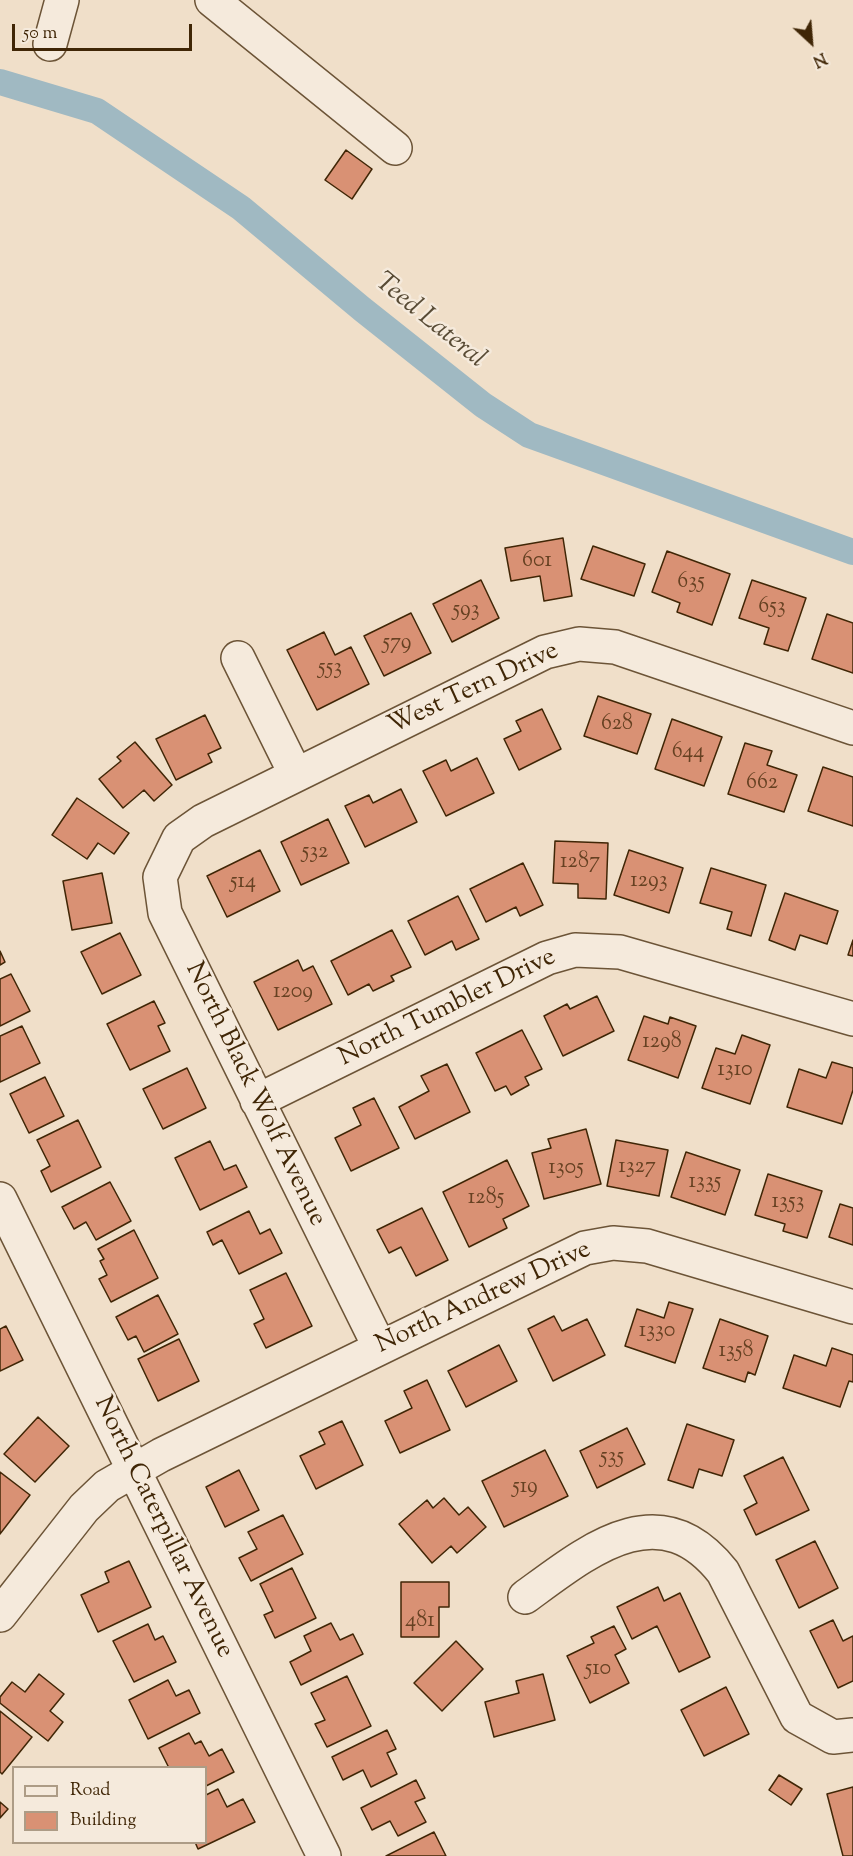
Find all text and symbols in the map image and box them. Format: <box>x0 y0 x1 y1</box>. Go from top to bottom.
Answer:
scale bar <box>15 12 195 50</box>
north arrow <box>781 12 841 72</box>
text: 50 m <box>23 21 57 47</box>
text: N <box>808 45 830 72</box>
water label: Teed Lateral <box>367 267 491 377</box>
house number: 601 <box>522 549 552 575</box>
house number: 635 <box>677 570 705 596</box>
house number: 653 <box>758 595 786 621</box>
house number: 593 <box>452 598 480 624</box>
house number: 579 <box>383 631 411 657</box>
street label: West Tern Drive <box>384 637 564 743</box>
house number: 553 <box>318 656 342 682</box>
house number: 628 <box>601 712 633 738</box>
house number: 644 <box>672 740 704 766</box>
house number: 662 <box>746 771 778 797</box>
house number: 532 <box>302 840 328 866</box>
house number: 1287 <box>560 850 600 876</box>
house number: 1293 <box>630 869 668 895</box>
house number: 514 <box>230 870 256 896</box>
street label: North Tumbler Drive <box>335 943 561 1075</box>
street label: North Black Wolf Avenue <box>177 958 331 1232</box>
house number: 1209 <box>273 980 313 1006</box>
house number: 1298 <box>642 1030 682 1056</box>
house number: 1310 <box>717 1058 753 1084</box>
house number: 1327 <box>618 1155 656 1181</box>
house number: 1305 <box>548 1156 584 1182</box>
house number: 1335 <box>689 1170 721 1196</box>
house number: 1285 <box>468 1186 504 1212</box>
house number: 1353 <box>772 1190 804 1216</box>
street label: North Andrew Drive <box>371 1235 597 1363</box>
house number: 1330 <box>639 1319 675 1345</box>
house number: 1358 <box>719 1339 753 1365</box>
street label: North Caterpillar Avenue <box>85 1392 239 1664</box>
house number: 535 <box>600 1445 624 1471</box>
house number: 519 <box>512 1475 538 1501</box>
house number: 481 <box>405 1609 435 1635</box>
house number: 510 <box>585 1657 611 1683</box>
legend <box>12 1766 207 1844</box>
text: Road <box>70 1778 110 1804</box>
text: Building <box>70 1808 136 1834</box>

